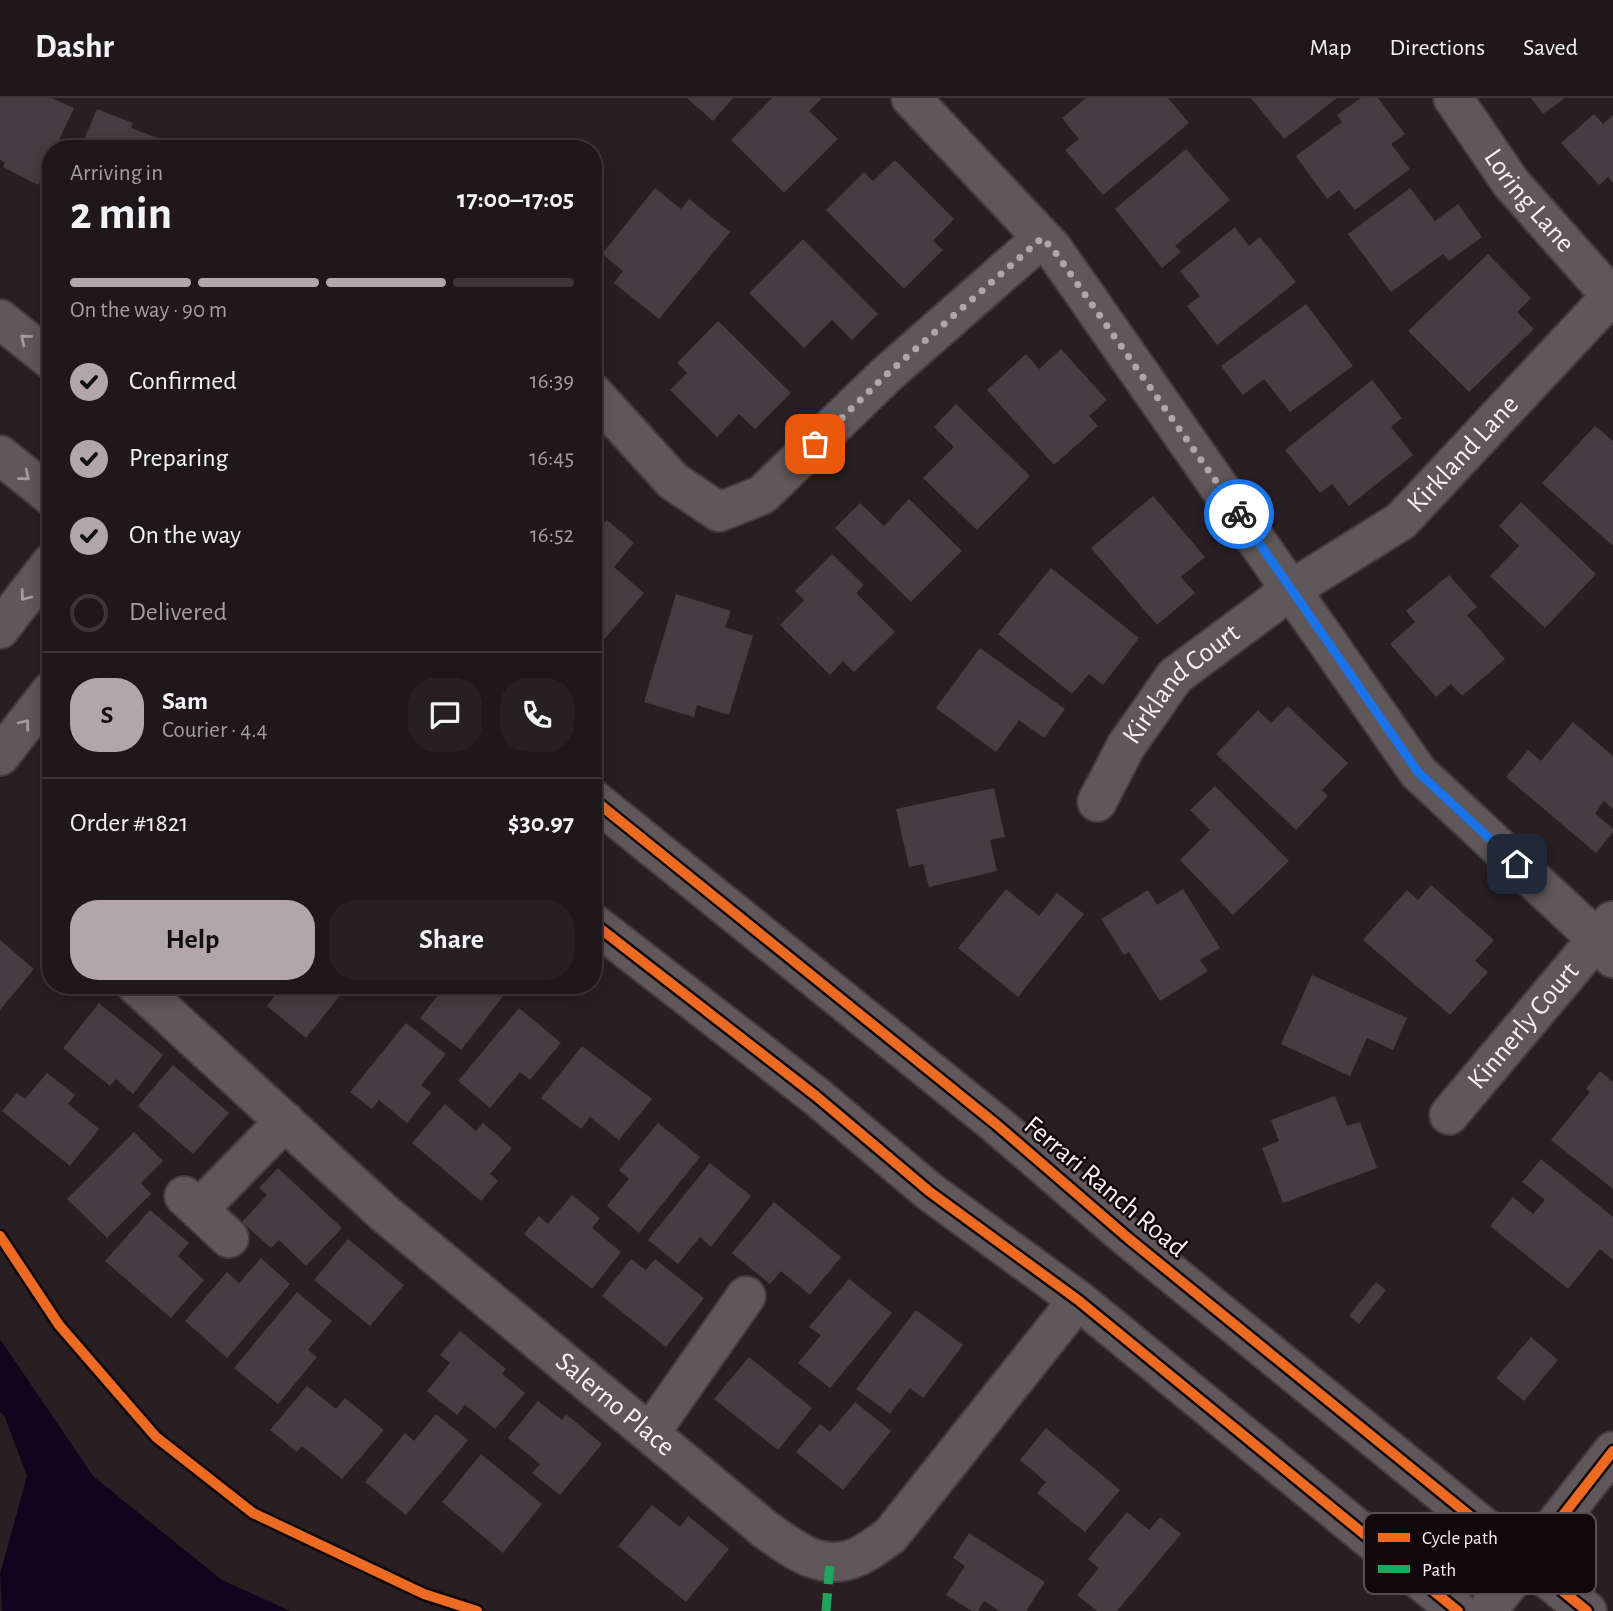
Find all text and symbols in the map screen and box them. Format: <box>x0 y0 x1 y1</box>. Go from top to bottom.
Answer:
text: Dashr <box>35 31 114 64</box>
text: Map <box>1309 36 1351 60</box>
text: Directions <box>1389 36 1485 60</box>
text: Saved <box>1523 36 1578 60</box>
street label: Loring Lane <box>1478 144 1580 258</box>
text: Arriving in <box>70 162 163 185</box>
text: 17:00–17:05 <box>457 186 574 212</box>
text: 2 min <box>70 191 172 237</box>
text: On the way · 90 m <box>70 299 227 322</box>
one-way arrow <box>21 335 34 347</box>
icon: check <box>70 363 108 401</box>
text: Confirmed <box>129 368 237 394</box>
text: 16:39 <box>530 370 574 393</box>
street label: Kirkland Lane <box>1402 390 1524 518</box>
pin <box>785 414 845 474</box>
icon: bag <box>796 425 834 463</box>
icon: check <box>70 440 108 478</box>
text: Preparing <box>129 445 228 471</box>
text: 16:45 <box>529 447 574 470</box>
one-way arrow <box>18 467 30 480</box>
courier <box>1204 479 1274 549</box>
icon: bike <box>1220 495 1258 533</box>
icon: check <box>70 517 108 555</box>
text: On the way <box>129 522 241 548</box>
text: 16:52 <box>530 524 574 547</box>
one-way arrow <box>21 588 34 601</box>
text: Delivered <box>129 599 227 625</box>
street label: Kirkland Court <box>1118 619 1245 750</box>
button: chat <box>408 678 482 752</box>
button: phone <box>500 678 574 752</box>
text: Sam <box>162 688 208 714</box>
text: S <box>101 702 113 728</box>
one-way arrow <box>17 719 30 731</box>
text: Courier · 4.4 <box>162 719 268 742</box>
text: Order #1821 <box>70 810 188 836</box>
text: $30.97 <box>508 810 574 836</box>
pin <box>1487 834 1547 894</box>
icon: home <box>1498 845 1536 883</box>
button: Help <box>70 900 315 980</box>
button: Share <box>329 900 574 980</box>
street label: Kinnerly Court <box>1463 957 1585 1095</box>
street label: Ferrari Ranch Road <box>1018 1111 1192 1263</box>
street label: Salerno Place <box>550 1347 680 1462</box>
legend <box>1364 1513 1596 1594</box>
text: Cycle path <box>1422 1529 1498 1548</box>
text: Path <box>1422 1561 1456 1580</box>

